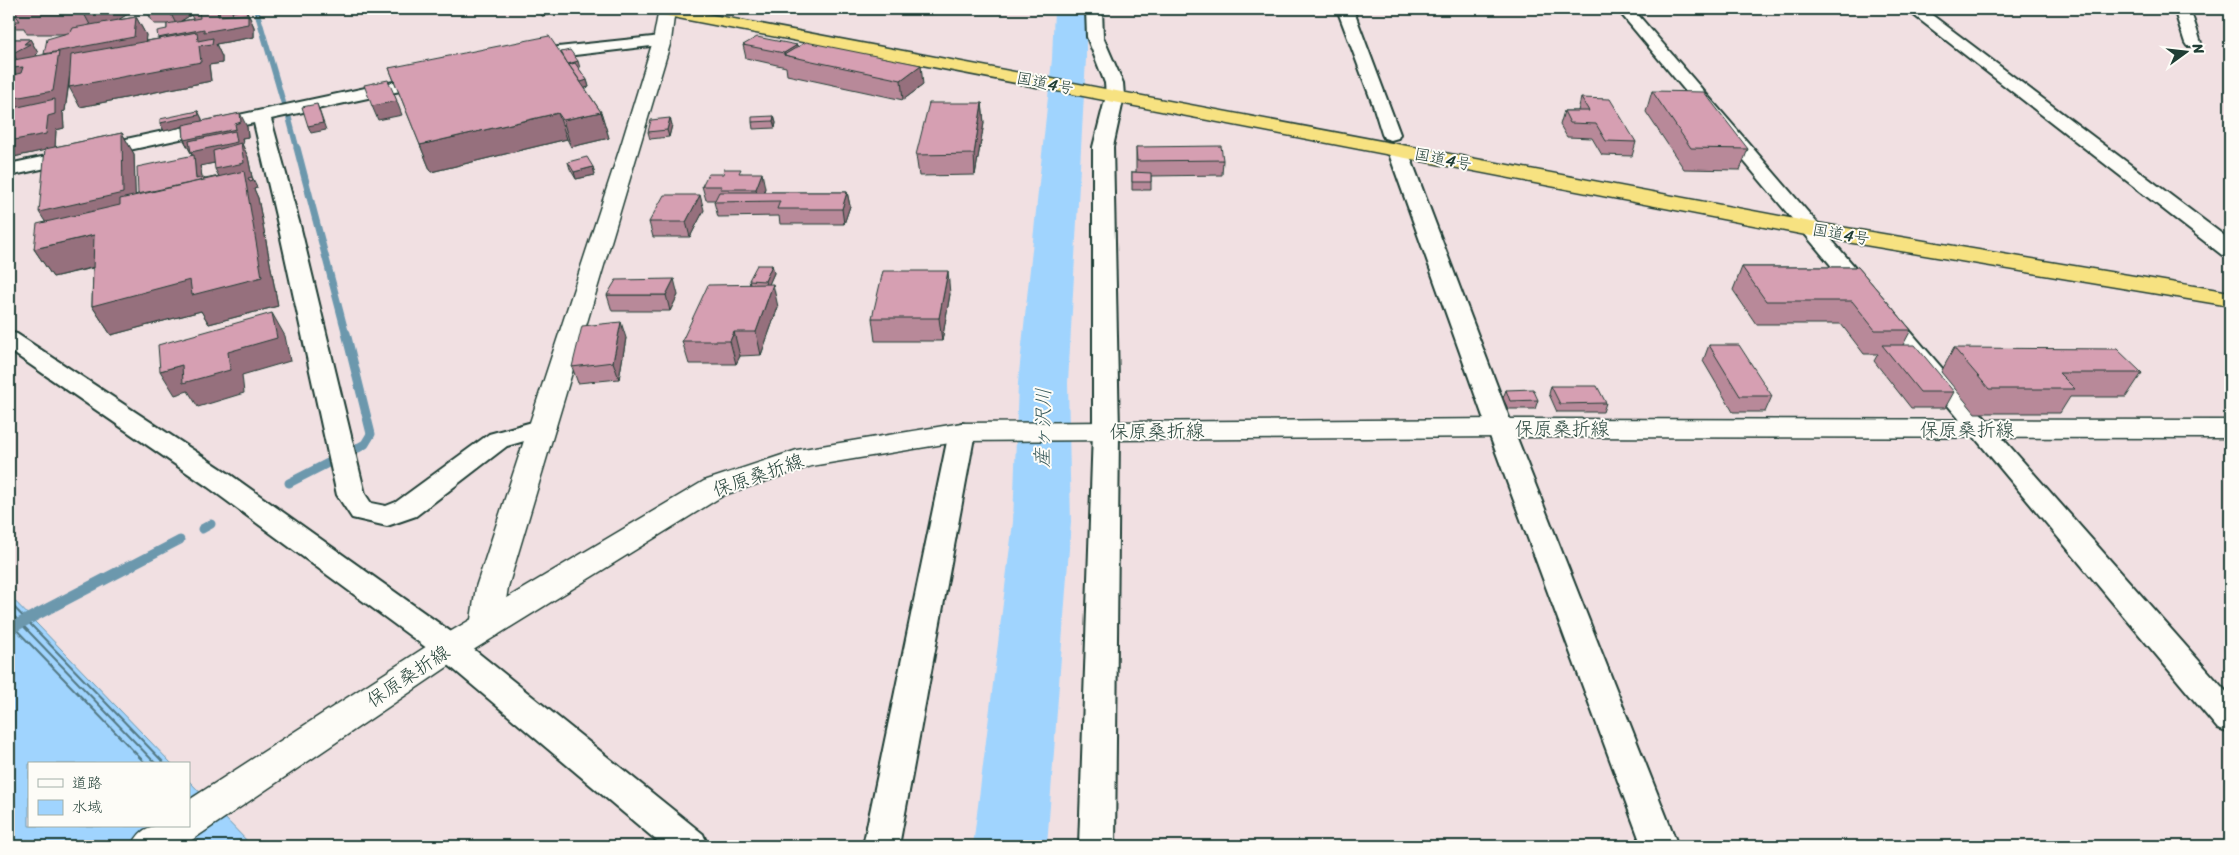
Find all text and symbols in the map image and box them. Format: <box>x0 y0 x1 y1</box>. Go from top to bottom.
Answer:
north arrow <box>2162 28 2212 78</box>
text: N <box>2184 40 2211 57</box>
street label: 国道4号 <box>1014 63 1076 103</box>
street label: 国道4号 <box>1412 139 1474 179</box>
street label: 国道4号 <box>1810 215 1872 253</box>
water label: 産ヶ沢川 <box>1025 388 1061 468</box>
street label: 保原桑折線 <box>1514 412 1610 445</box>
street label: 保原桑折線 <box>1919 413 2015 446</box>
street label: 保原桑折線 <box>1109 414 1205 448</box>
street label: 保原桑折線 <box>708 444 808 506</box>
street label: 保原桑折線 <box>359 636 457 716</box>
legend <box>28 762 190 828</box>
text: 道路 <box>72 770 102 796</box>
text: 水域 <box>72 794 102 820</box>

